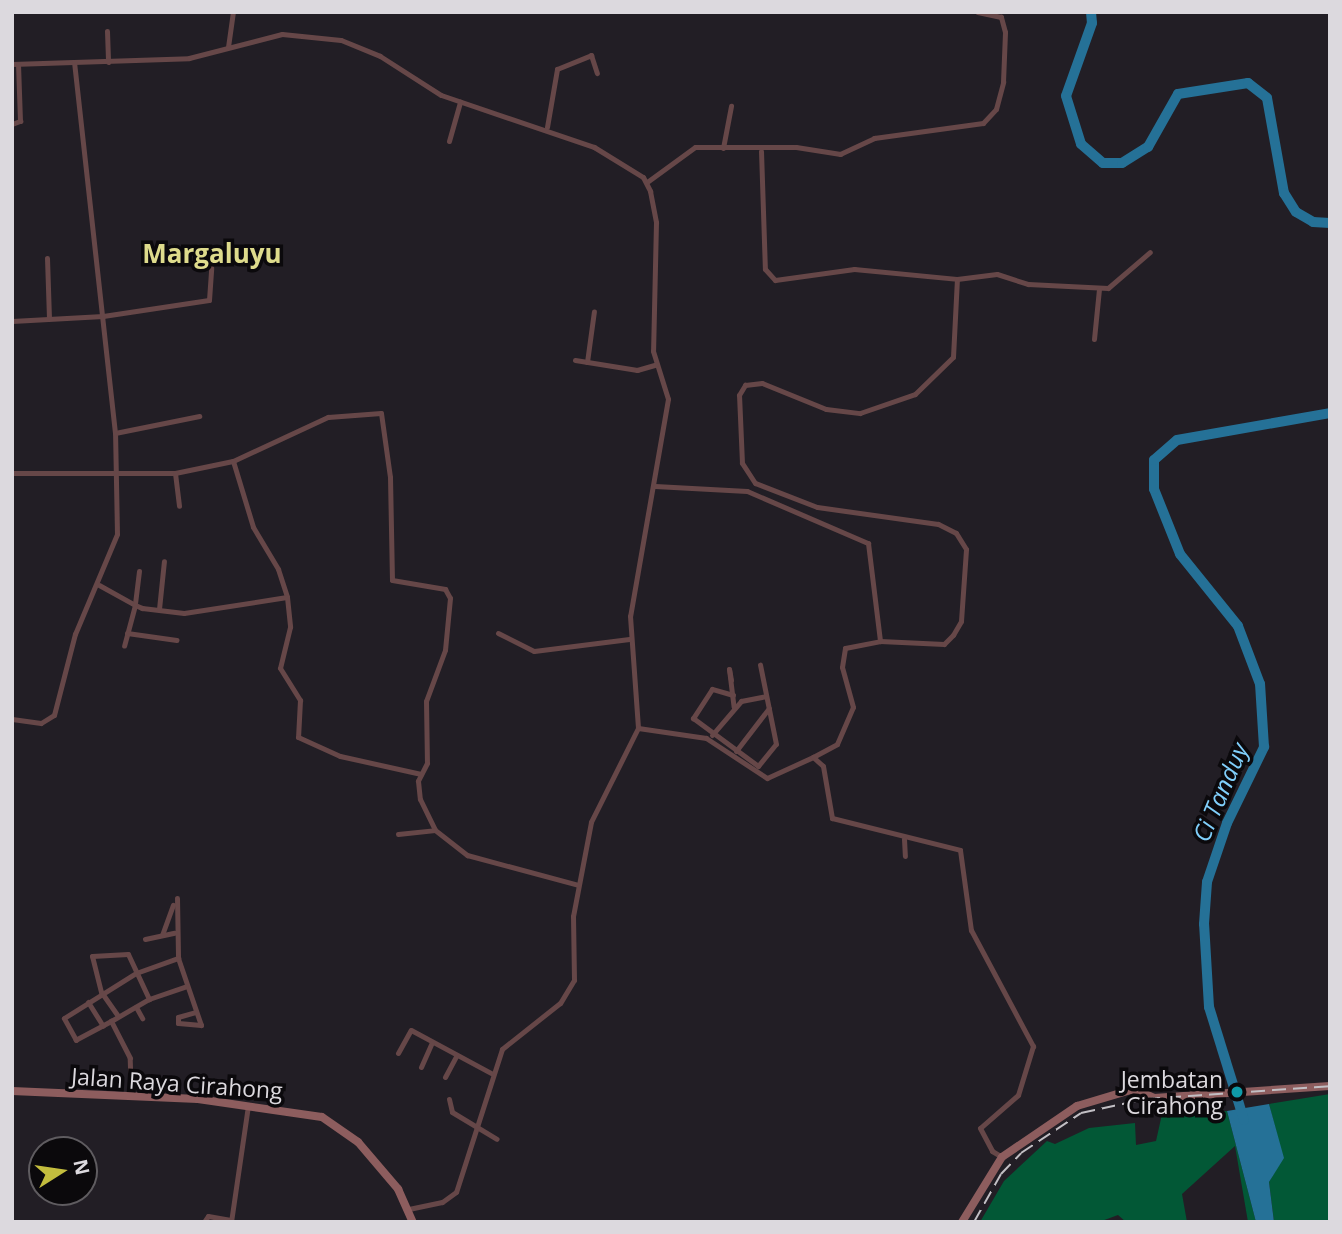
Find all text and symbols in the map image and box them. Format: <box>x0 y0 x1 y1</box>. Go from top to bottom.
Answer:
district label: Margaluyu <box>142 238 282 270</box>
water label: Ci Tanduy <box>1186 738 1254 846</box>
street label: Jalan Raya Cirahong <box>70 1062 284 1104</box>
place label: Jembatan Cirahong <box>1121 1065 1223 1119</box>
marker: Jembatan Cirahong <box>1229 1084 1245 1100</box>
north arrow <box>28 1136 98 1206</box>
text: N <box>67 1157 96 1177</box>

